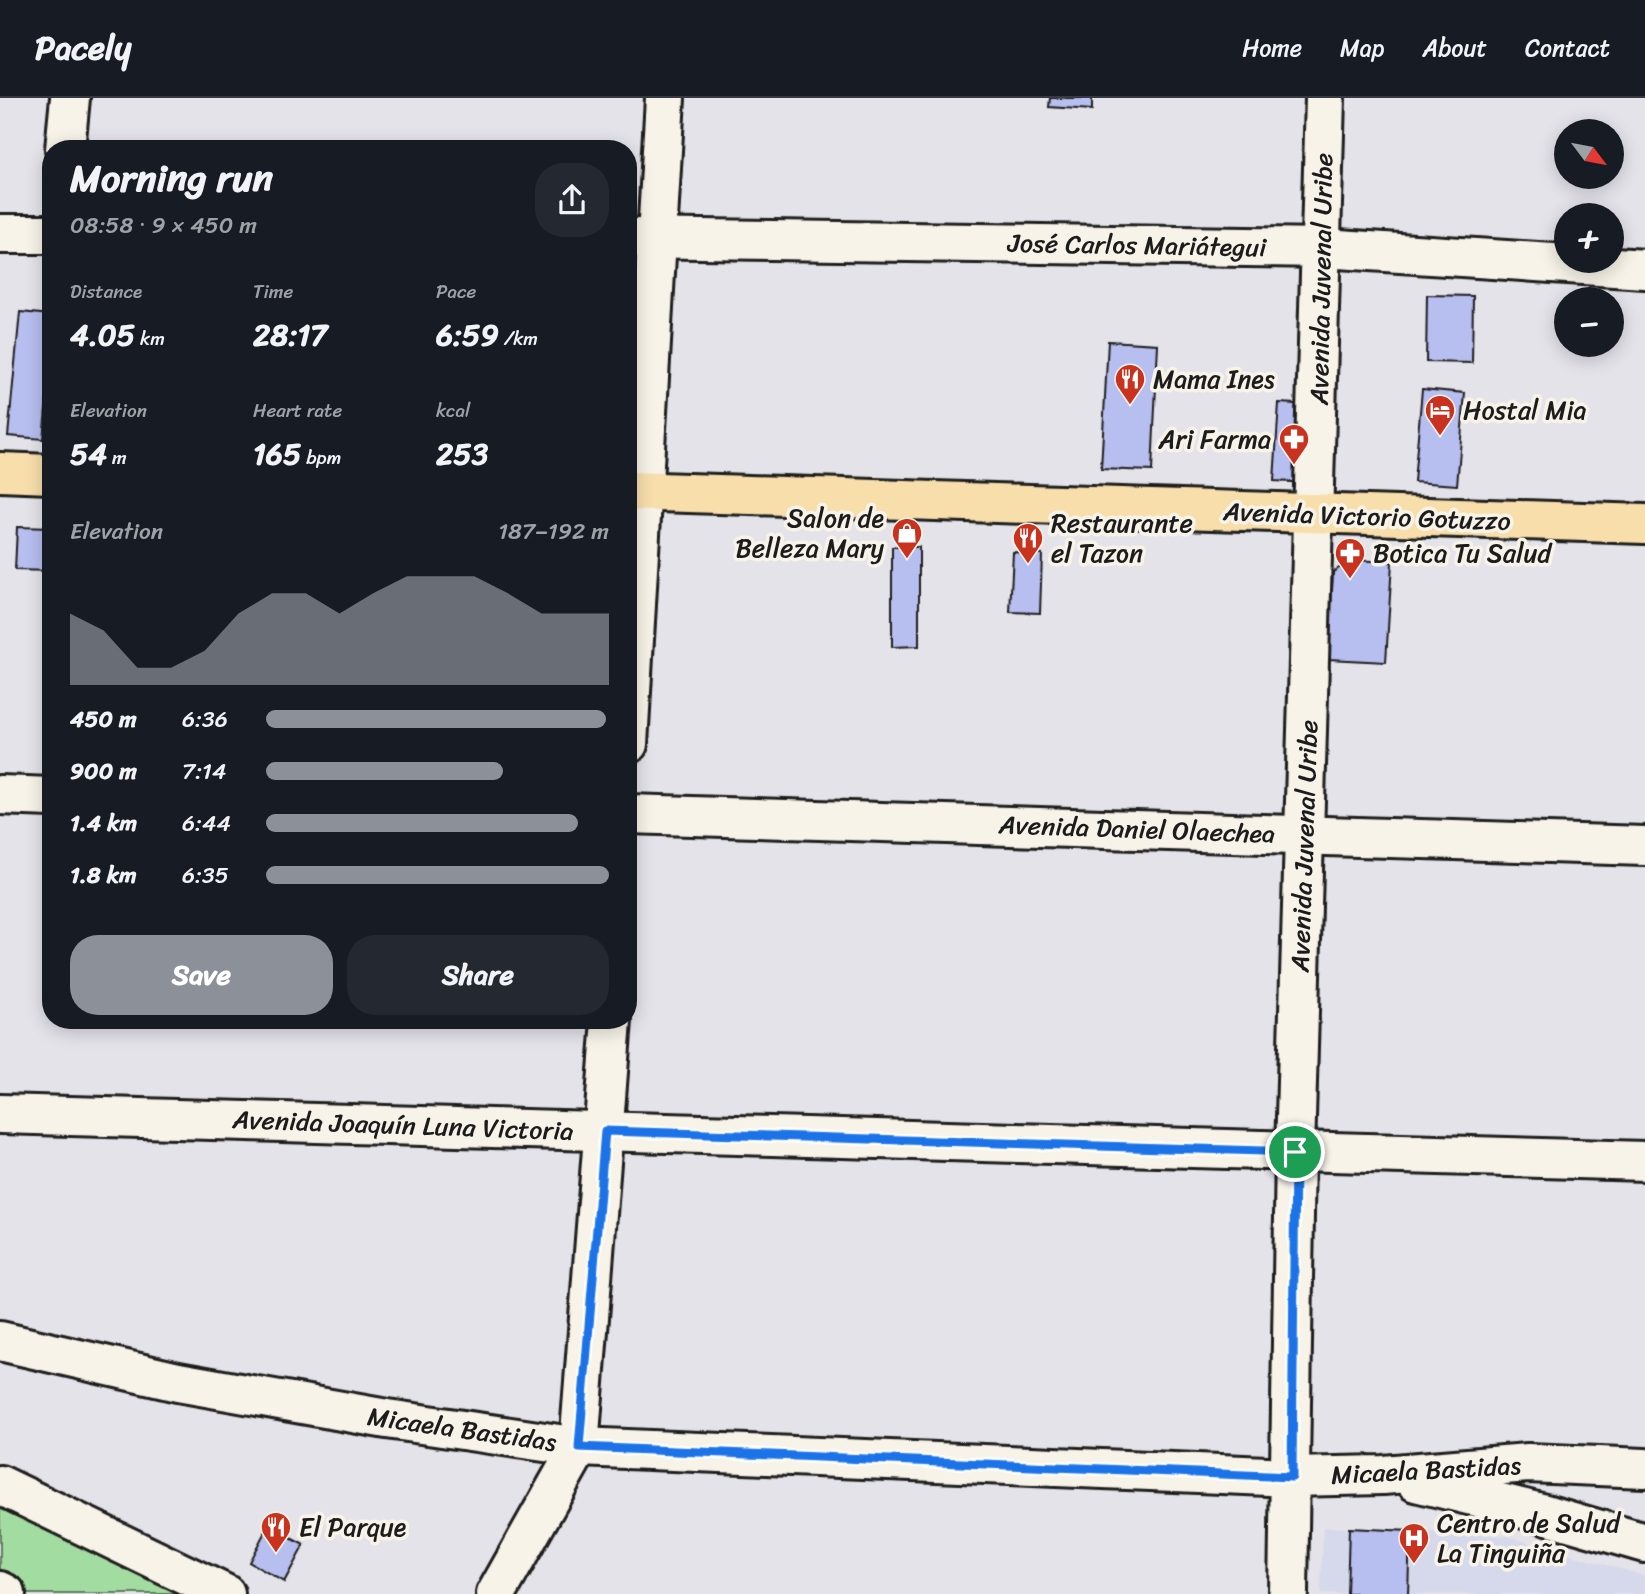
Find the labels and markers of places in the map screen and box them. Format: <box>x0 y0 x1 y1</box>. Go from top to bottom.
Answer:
place label: Mama Ines <box>1153 356 1275 402</box>
restaurant icon: Mama Ines <box>1113 362 1147 406</box>
place label: Hostal Mia <box>1463 387 1587 433</box>
hotel icon: Hostal Mia <box>1423 393 1457 437</box>
place label: Ari Farma <box>1157 416 1271 462</box>
pharmacy icon: Ari Farma <box>1277 422 1311 466</box>
place label: Salon de Belleza Mary <box>735 495 884 571</box>
place label: Restaurante el Tazon <box>1051 500 1193 576</box>
shop icon: Salon de Belleza Mary <box>890 516 924 560</box>
restaurant icon: Restaurante el Tazon <box>1011 521 1045 565</box>
place label: Botica Tu Salud <box>1373 530 1553 576</box>
pharmacy icon: Botica Tu Salud <box>1333 536 1367 580</box>
pin <box>1265 1122 1325 1182</box>
place label: Centro de Salud La Tinguiña <box>1437 1500 1622 1576</box>
place label: El Parque <box>299 1504 407 1550</box>
restaurant icon: El Parque <box>259 1510 293 1554</box>
hospital icon: Centro de Salud La Tinguiña <box>1397 1521 1431 1565</box>

